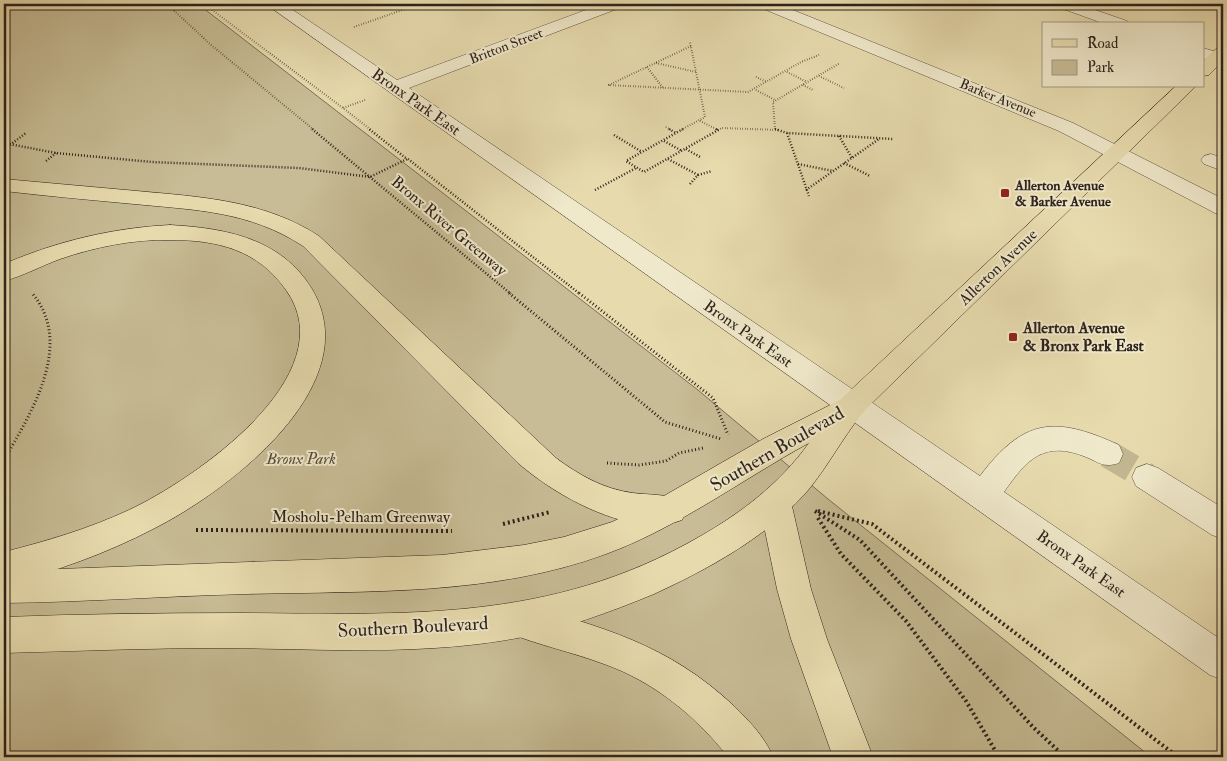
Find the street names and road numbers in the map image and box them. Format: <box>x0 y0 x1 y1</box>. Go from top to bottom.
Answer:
street label: Britton Street <box>467 24 546 68</box>
street label: Bronx Park East <box>368 64 464 140</box>
street label: Barker Avenue <box>957 75 1039 121</box>
street label: Bronx River Greenway <box>387 172 512 281</box>
street label: Allerton Avenue <box>954 224 1042 310</box>
street label: Bronx Park East <box>700 296 796 372</box>
street label: Southern Boulevard <box>706 401 849 497</box>
street label: Mosholu-Pelham Greenway <box>272 507 451 527</box>
street label: Bronx Park East <box>1033 526 1129 602</box>
street label: Southern Boulevard <box>337 611 490 643</box>

